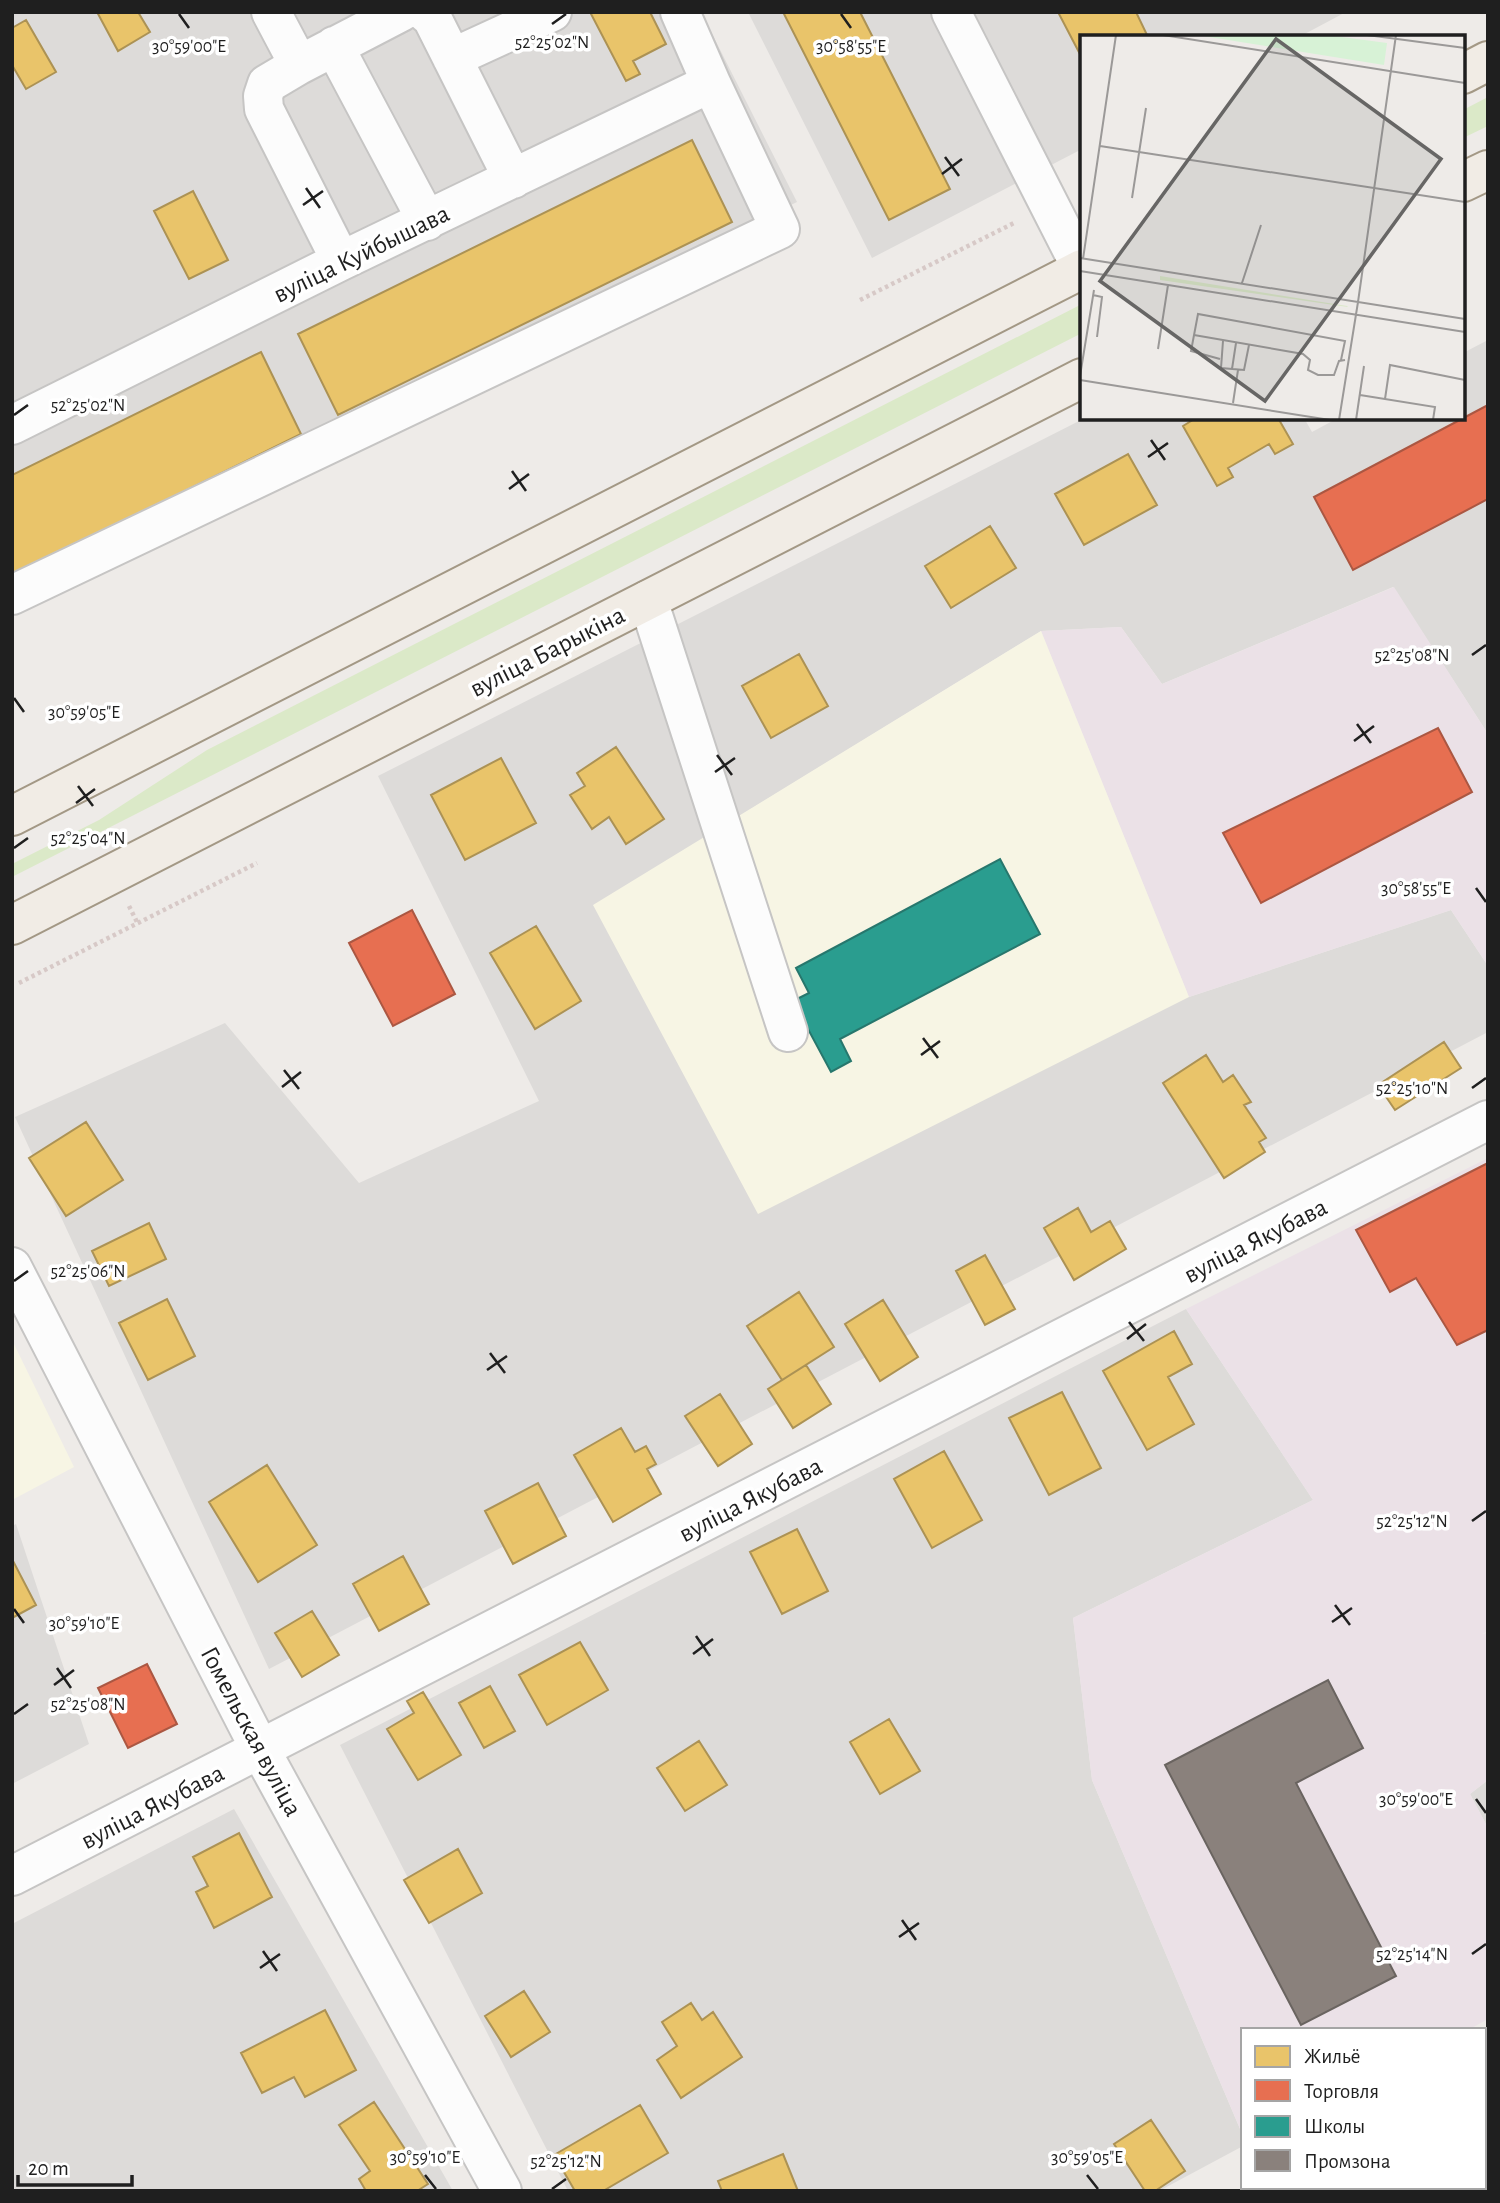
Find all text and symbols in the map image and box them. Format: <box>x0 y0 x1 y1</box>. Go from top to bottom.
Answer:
text: 52°25'02"N <box>515 34 589 52</box>
inset map <box>1080 35 1465 420</box>
text: 30°59'00"E <box>152 38 226 56</box>
text: 30°58'55"E <box>816 38 886 56</box>
street label: вуліца Куйбышава <box>269 200 454 308</box>
text: 52°25'02"N <box>51 397 125 415</box>
street label: вуліца Барыкіна <box>466 602 629 702</box>
text: 52°25'08"N <box>1374 647 1450 665</box>
text: 30°59'05"E <box>48 704 120 722</box>
text: 52°25'04"N <box>50 830 126 848</box>
text: 30°58'55"E <box>1381 880 1451 898</box>
text: 52°25'10"N <box>1376 1080 1448 1098</box>
street label: вуліца Якубава <box>1180 1194 1331 1288</box>
text: 52°25'06"N <box>51 1263 126 1281</box>
street label: вуліца Якубава <box>675 1453 826 1547</box>
text: 52°25'12"N <box>1376 1513 1448 1531</box>
text: 30°59'10"E <box>49 1615 120 1633</box>
street label: Гомельская вуліца <box>195 1642 307 1821</box>
text: 52°25'08"N <box>50 1696 126 1714</box>
street label: вуліца Якубава <box>77 1760 228 1854</box>
text: 30°59'00"E <box>1379 1791 1453 1809</box>
text: 52°25'14"N <box>1376 1946 1448 1964</box>
legend <box>1241 2028 1486 2189</box>
text: Жильё <box>1304 2046 1360 2067</box>
text: Торговля <box>1304 2081 1379 2102</box>
text: Школы <box>1304 2116 1365 2137</box>
scale bar <box>18 2144 131 2188</box>
text: 30°59'10"E <box>390 2149 461 2167</box>
text: 30°59'05"E <box>1051 2149 1123 2167</box>
text: Промзона <box>1304 2151 1391 2172</box>
text: 52°25'12"N <box>530 2153 602 2171</box>
text: 20 m <box>28 2158 69 2179</box>

